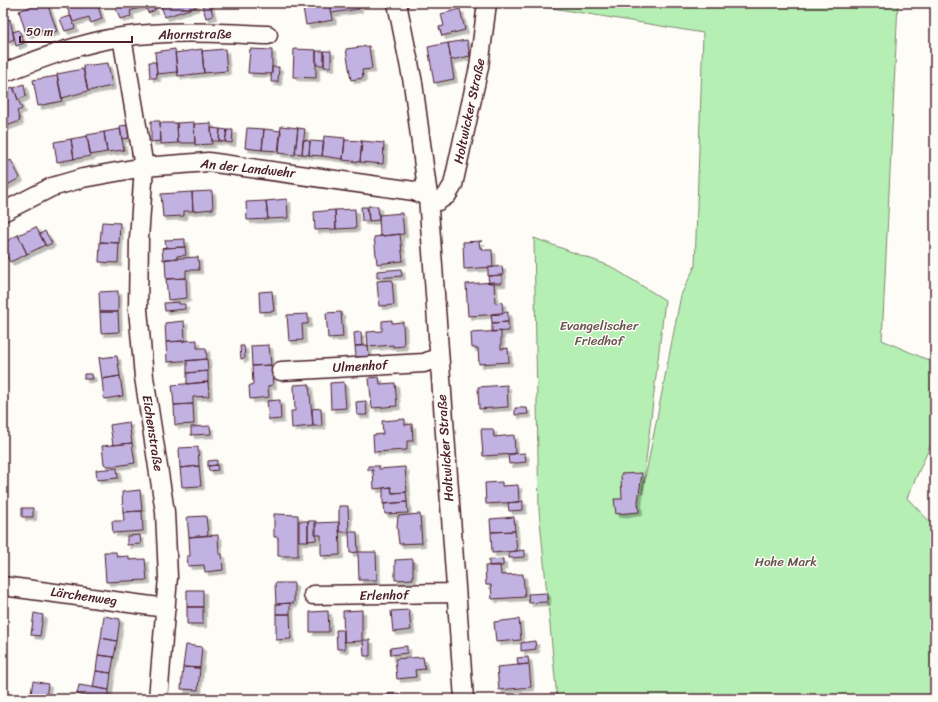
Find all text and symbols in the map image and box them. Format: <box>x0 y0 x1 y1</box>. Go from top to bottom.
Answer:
scale bar <box>20 18 132 44</box>
text: 50 m <box>26 21 53 43</box>
street label: Ahornstraße <box>157 22 232 46</box>
street label: Holtwicker Straße <box>447 56 491 166</box>
street label: An der Landwehr <box>199 151 297 184</box>
park label: Evangelischer Friedhof <box>560 314 639 352</box>
street label: Ulmenhof <box>332 353 389 379</box>
street label: Eichenstraße <box>136 393 170 473</box>
street label: Holtwicker Straße <box>430 393 460 502</box>
park label: Hohe Mark <box>755 550 817 573</box>
street label: Lärchenweg <box>49 580 119 612</box>
street label: Erlenhof <box>359 583 410 607</box>

